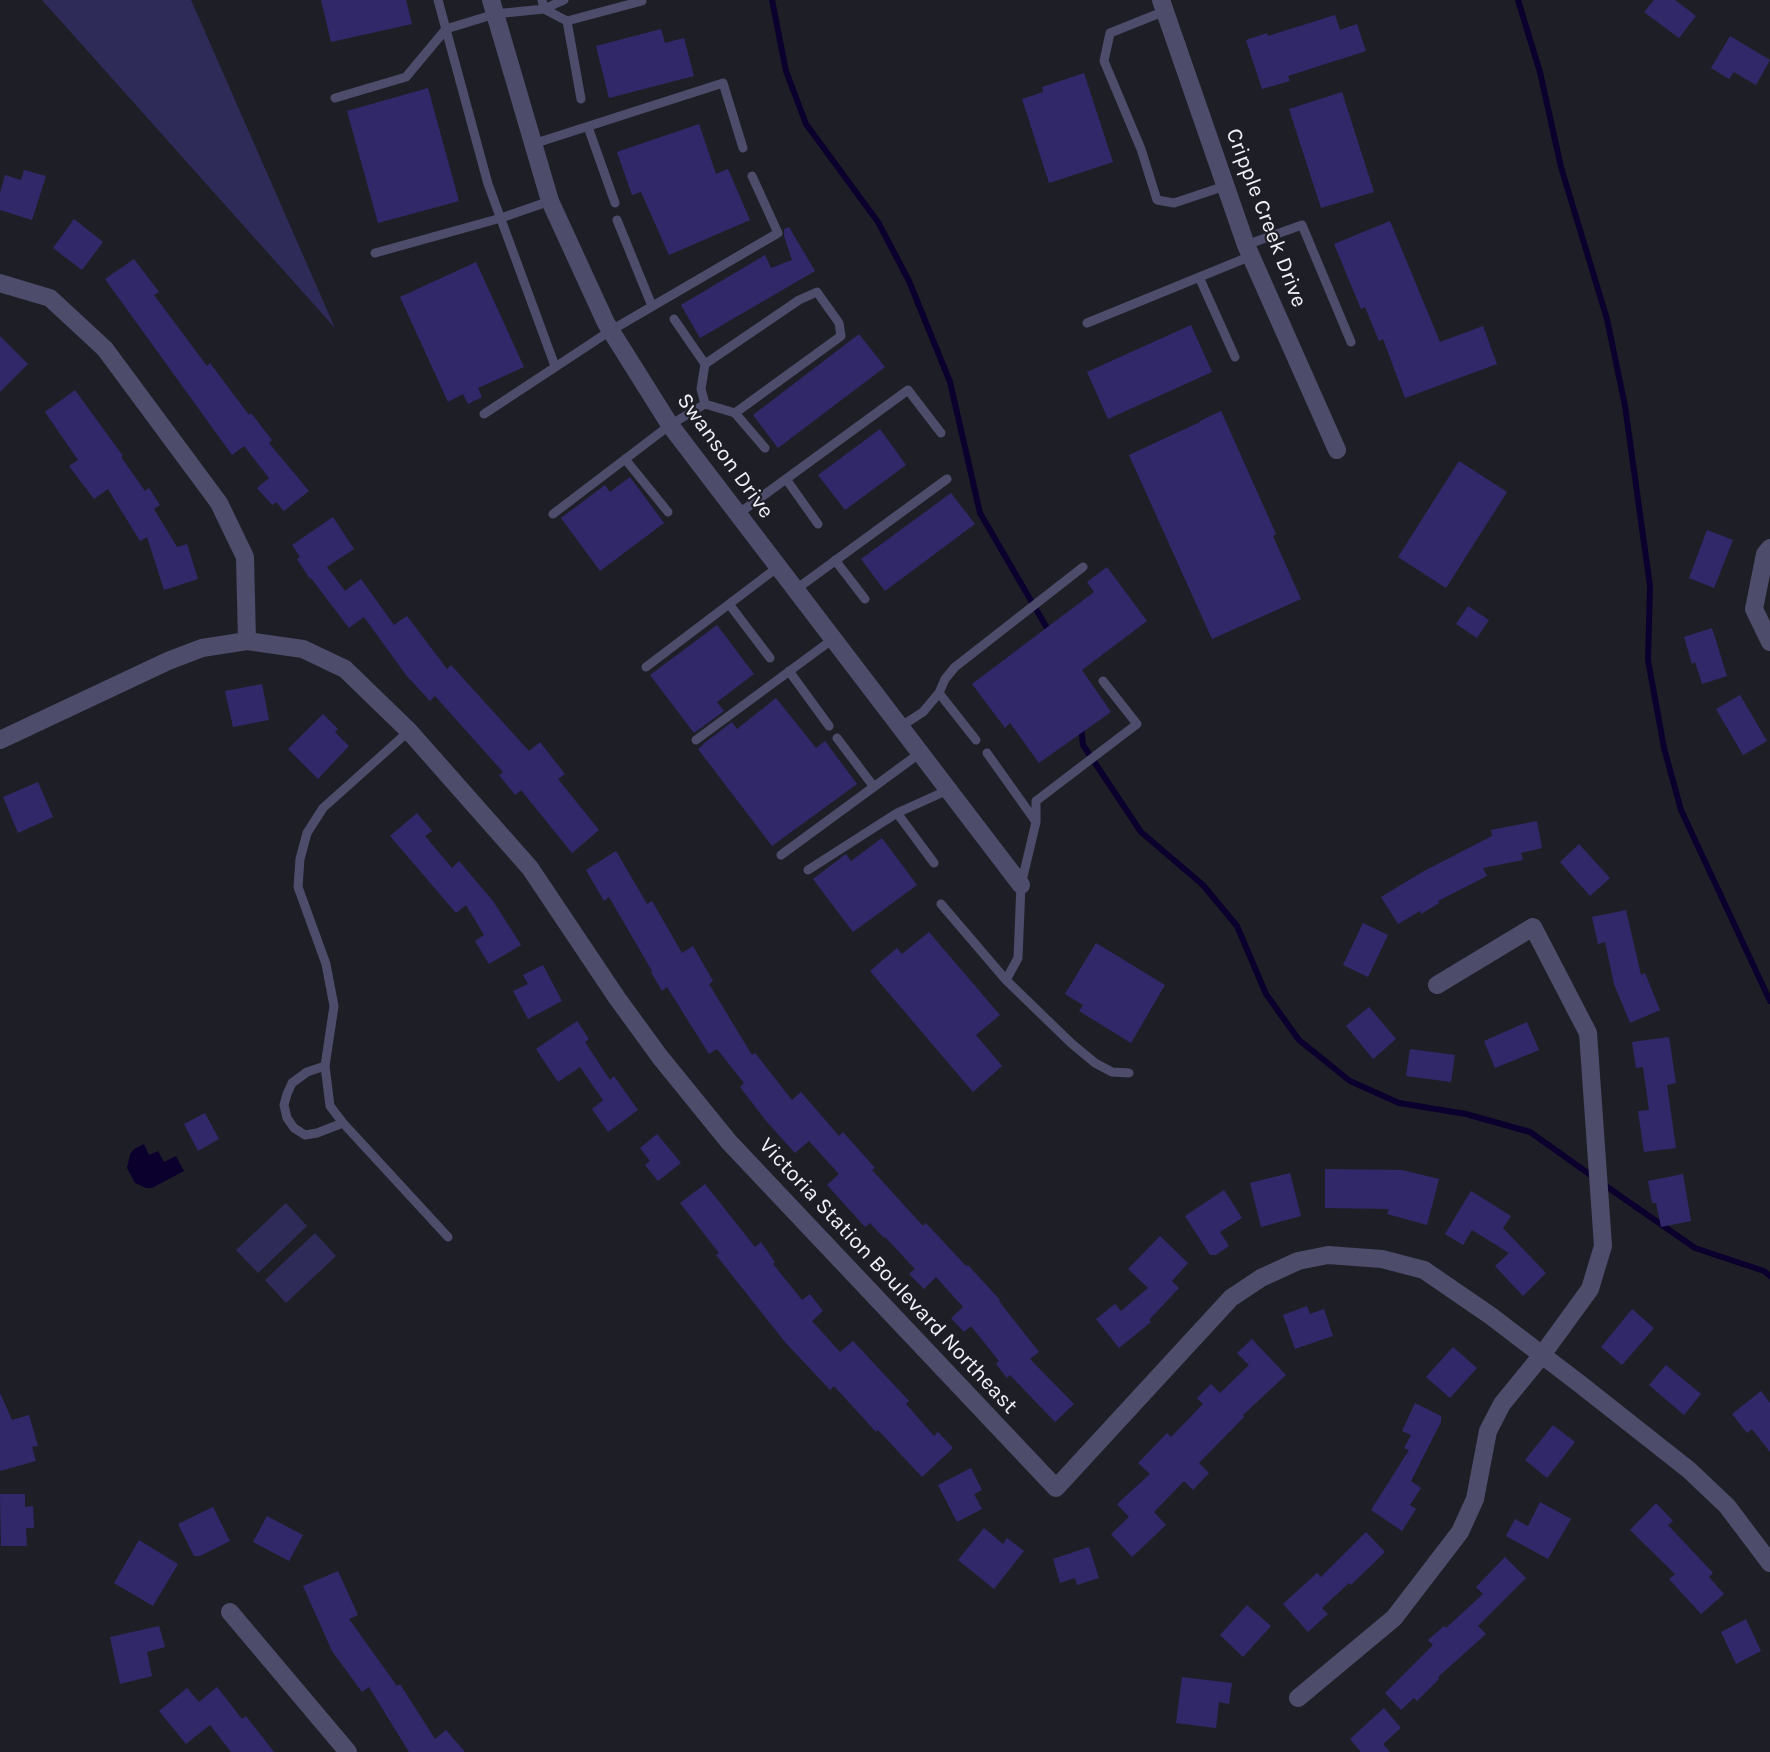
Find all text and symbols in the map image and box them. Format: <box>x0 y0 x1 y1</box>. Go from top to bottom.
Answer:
street label: Cripple Creek Drive <box>1220 125 1312 311</box>
street label: Swanson Drive <box>671 388 779 524</box>
street label: Victoria Station Boulevard Northeast <box>753 1133 1023 1419</box>

